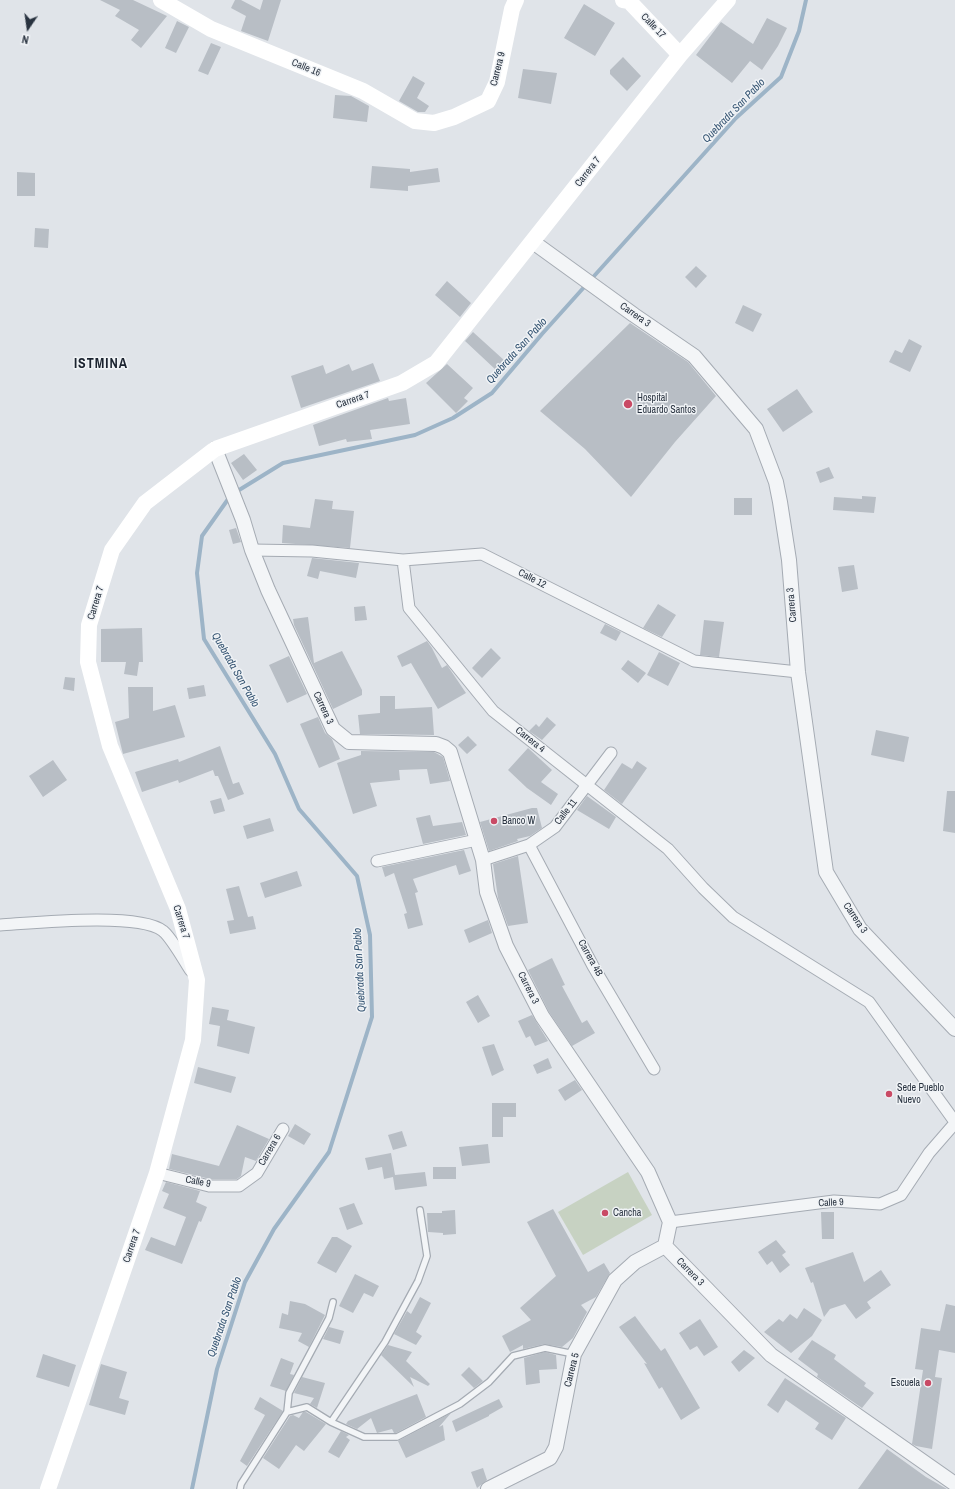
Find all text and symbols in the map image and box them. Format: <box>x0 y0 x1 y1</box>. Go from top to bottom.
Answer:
north arrow <box>8 8 48 48</box>
street label: Calle 17 <box>638 11 668 41</box>
text: N <box>21 32 30 47</box>
street label: Carrera 9 <box>488 51 508 87</box>
street label: Calle 16 <box>290 57 322 79</box>
water label: Quebrada San Pablo <box>700 76 768 146</box>
street label: Carrera 7 <box>573 155 603 189</box>
street label: Carrera 3 <box>617 300 653 330</box>
water label: Quebrada San Pablo <box>484 315 550 387</box>
district label: ISTMINA <box>74 356 128 372</box>
street label: Carrera 7 <box>335 389 371 411</box>
place label: Hospital Eduardo Santos <box>637 392 696 416</box>
marker: Hospital Eduardo Santos <box>622 398 634 410</box>
street label: Calle 12 <box>516 567 548 591</box>
street label: Carrera 7 <box>85 585 107 621</box>
street label: Carrera 3 <box>785 587 799 623</box>
water label: Quebrada San Pablo <box>208 630 262 710</box>
street label: Carrera 3 <box>310 690 336 726</box>
street label: Carrera 4 <box>513 724 547 756</box>
street label: Calle 11 <box>552 797 580 827</box>
place label: Banco W <box>502 815 535 827</box>
marker: Banco W <box>489 816 499 826</box>
street label: Carrera 3 <box>840 900 870 936</box>
street label: Carrera 7 <box>170 904 192 940</box>
water label: Quebrada San Pablo <box>351 928 369 1012</box>
street label: Carrera 4B <box>575 938 605 978</box>
street label: Carrera 3 <box>515 970 541 1006</box>
place label: Sede Pueblo Nuevo <box>897 1082 944 1106</box>
marker: Sede Pueblo Nuevo <box>884 1089 894 1099</box>
street label: Carrera 6 <box>256 1132 284 1168</box>
street label: Calle 9 <box>184 1174 212 1190</box>
street label: Calle 9 <box>818 1196 844 1210</box>
place label: Cancha <box>613 1207 641 1219</box>
marker: Cancha <box>600 1208 610 1218</box>
street label: Carrera 7 <box>121 1228 143 1264</box>
street label: Carrera 3 <box>674 1255 706 1289</box>
water label: Quebrada San Pablo <box>205 1275 245 1359</box>
street label: Carrera 5 <box>562 1352 582 1388</box>
place label: Escuela <box>891 1377 920 1389</box>
marker: Escuela <box>923 1378 933 1388</box>

